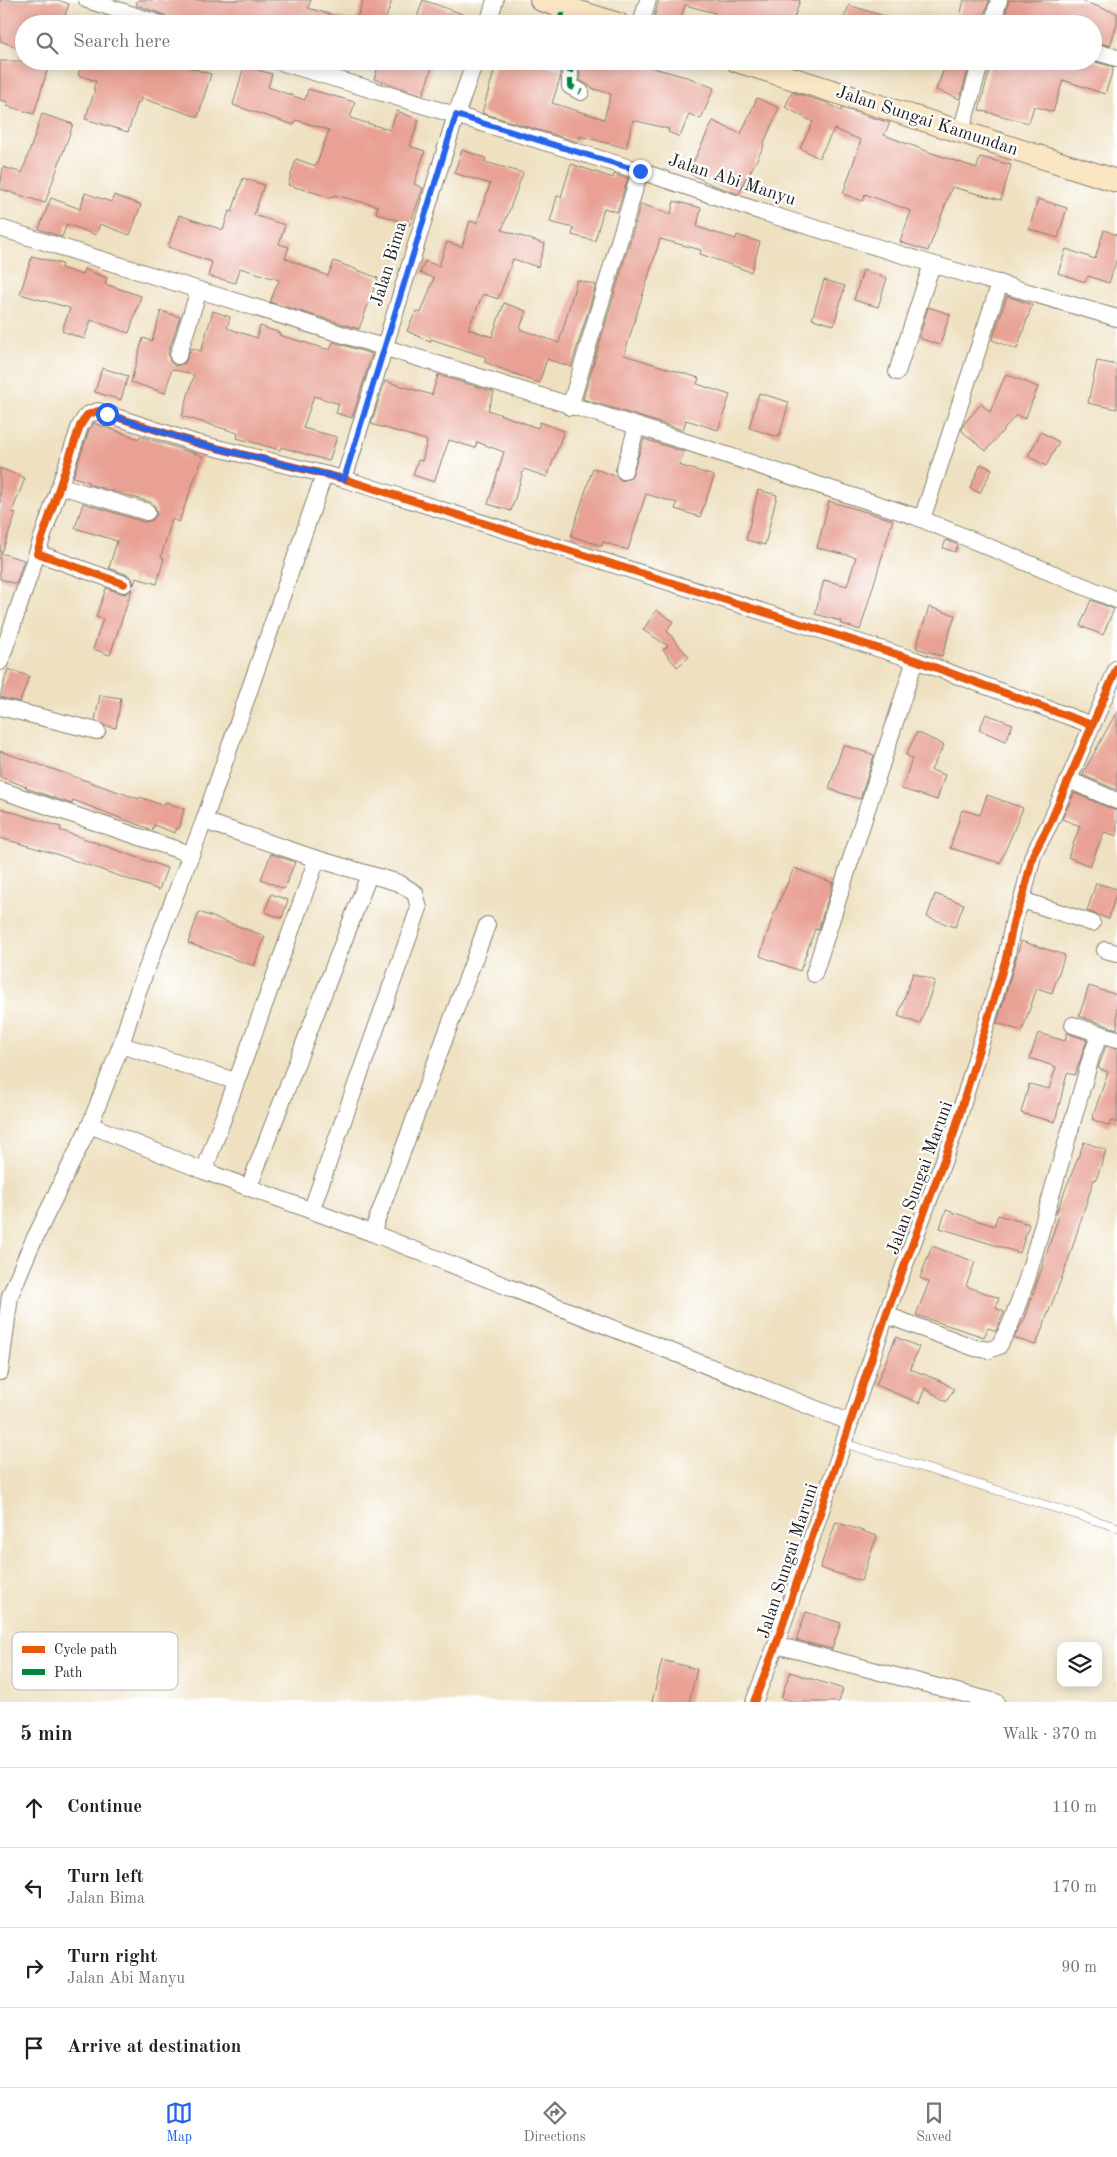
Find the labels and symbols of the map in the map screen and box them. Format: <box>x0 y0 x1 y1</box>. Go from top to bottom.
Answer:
street label: Jalan Sungai Kamundan <box>834 83 1021 159</box>
street label: Jalan Abi Manyu <box>666 151 798 209</box>
route end <box>629 160 652 183</box>
street label: Jalan Bima <box>368 219 410 309</box>
route start <box>96 403 119 426</box>
street label: Jalan Sungai Maruni <box>884 1099 956 1257</box>
street label: Jalan Sungai Maruni <box>754 1481 822 1641</box>
legend <box>12 1632 178 1690</box>
text: Cycle path <box>54 1643 117 1657</box>
text: Path <box>54 1666 83 1680</box>

